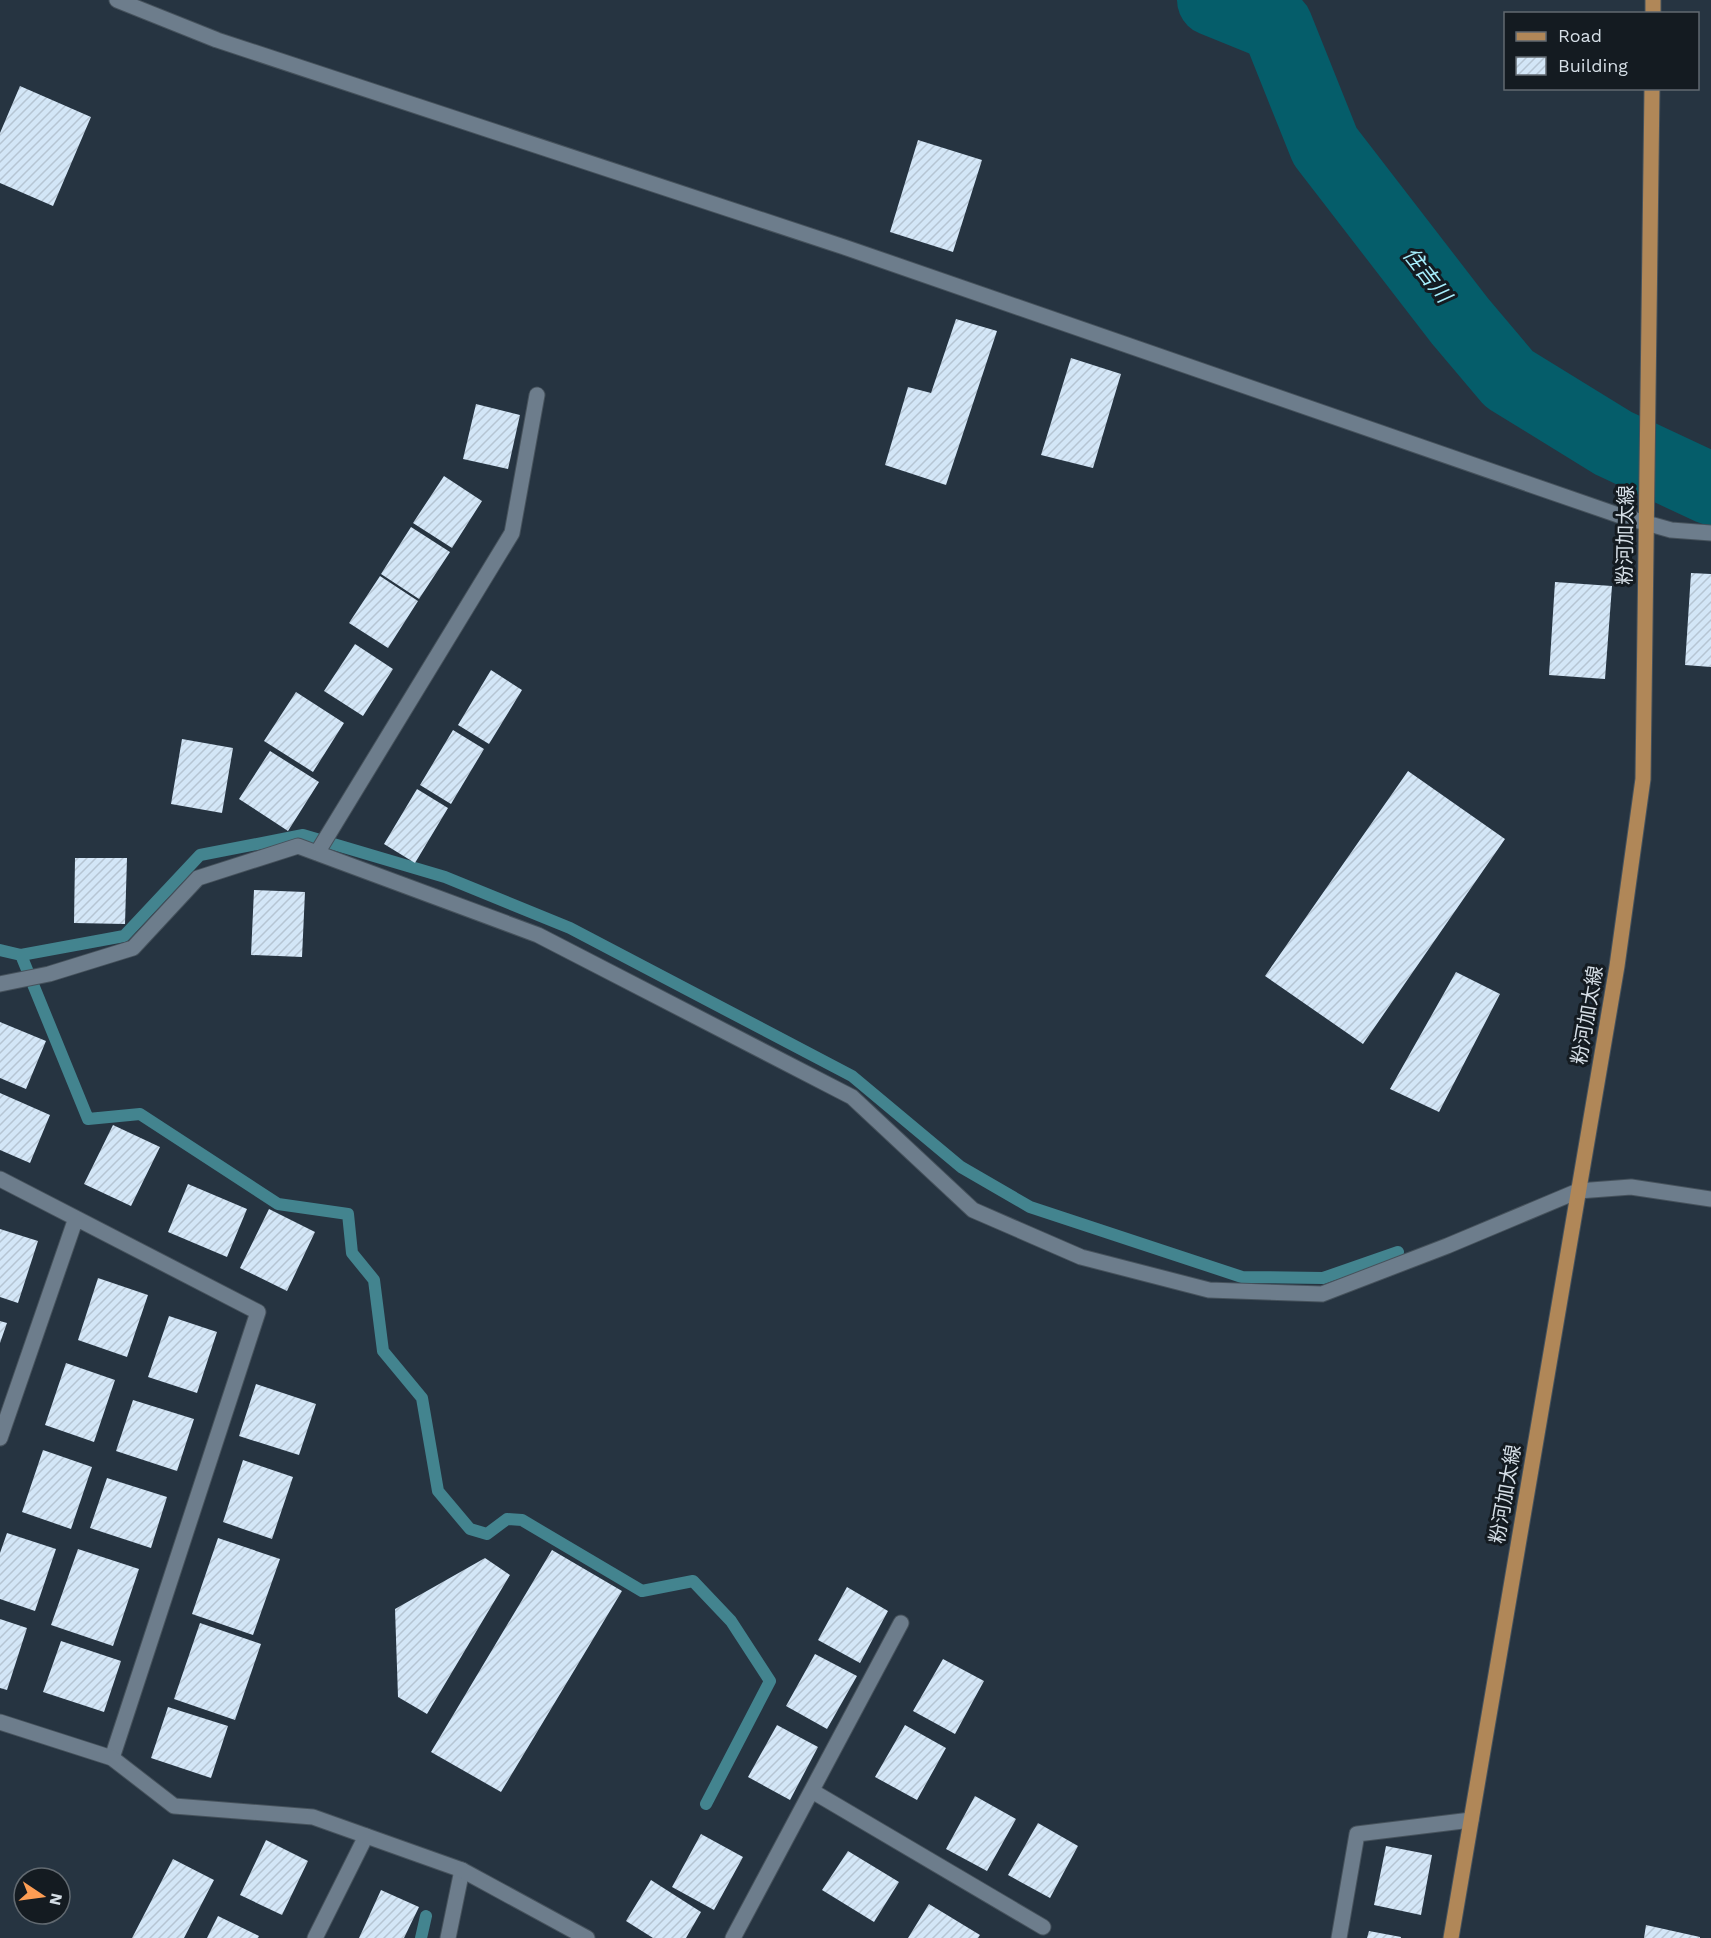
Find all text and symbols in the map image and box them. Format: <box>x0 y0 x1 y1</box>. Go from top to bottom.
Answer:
legend <box>1504 12 1699 90</box>
text: Road <box>1558 25 1602 46</box>
text: Building <box>1558 55 1628 76</box>
water label: 住吉川 <box>1398 242 1458 309</box>
street label: 粉河加太線 <box>1612 485 1638 585</box>
street label: 粉河加太線 <box>1566 964 1608 1066</box>
street label: 粉河加太線 <box>1484 1443 1526 1545</box>
north arrow <box>12 1866 72 1926</box>
text: N <box>46 1891 67 1907</box>

